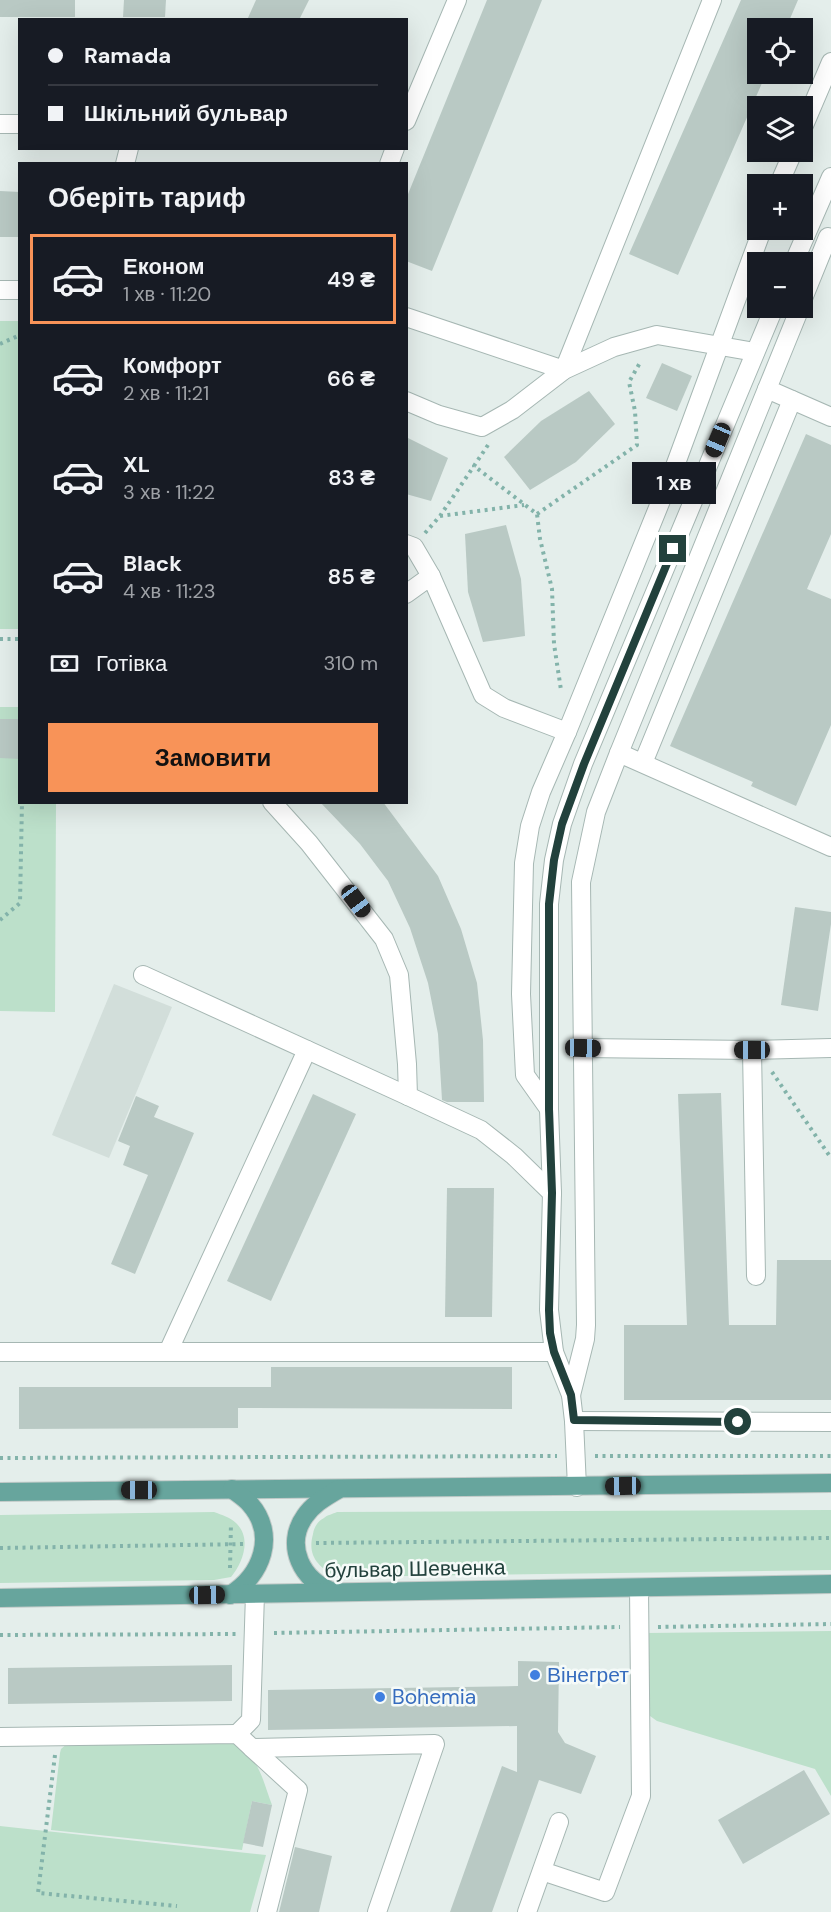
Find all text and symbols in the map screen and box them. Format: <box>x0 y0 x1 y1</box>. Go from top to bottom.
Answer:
map controls <box>747 18 813 318</box>
button: locate <box>747 18 813 84</box>
text: Ramada <box>84 41 171 70</box>
button: layers <box>747 96 813 162</box>
text: Шкільний бульвар <box>84 99 288 128</box>
button: + <box>747 174 813 240</box>
text: Оберіть тариф <box>48 180 246 215</box>
icon: car <box>51 252 105 306</box>
text: Економ <box>123 252 205 281</box>
button: − <box>747 252 813 318</box>
text: 49 ₴ <box>327 265 375 294</box>
text: 1 хв · 11:20 <box>123 281 211 307</box>
icon: car <box>51 351 105 405</box>
text: Комфорт <box>123 351 222 380</box>
text: 66 ₴ <box>327 364 375 393</box>
text: 2 хв · 11:21 <box>123 380 209 406</box>
car <box>703 420 733 460</box>
icon: car <box>51 450 105 504</box>
text: XL <box>123 450 150 479</box>
callout: 1 хв <box>631 462 715 504</box>
text: 83 ₴ <box>328 463 375 492</box>
text: 1 хв <box>656 470 692 496</box>
text: 3 хв · 11:22 <box>123 479 215 505</box>
route end <box>659 535 686 562</box>
icon: car <box>51 549 105 603</box>
text: Black <box>123 549 182 578</box>
text: 85 ₴ <box>328 562 375 591</box>
text: 4 хв · 11:23 <box>123 578 216 604</box>
icon: cash <box>48 647 81 680</box>
text: Готівка <box>96 649 167 678</box>
text: 310 m <box>323 650 378 676</box>
button: Замовити <box>48 723 378 792</box>
car <box>338 881 374 921</box>
car <box>565 1039 601 1057</box>
car <box>734 1041 770 1059</box>
route start <box>724 1408 751 1435</box>
car <box>605 1477 641 1495</box>
car <box>121 1481 157 1499</box>
street label: бульвар Шевченка <box>324 1553 506 1585</box>
car <box>189 1586 225 1604</box>
place label: Вінегрет <box>547 1661 629 1689</box>
marker: Вінегрет <box>528 1668 542 1682</box>
place label: Bohemia <box>392 1683 476 1711</box>
marker: Bohemia <box>373 1690 387 1704</box>

